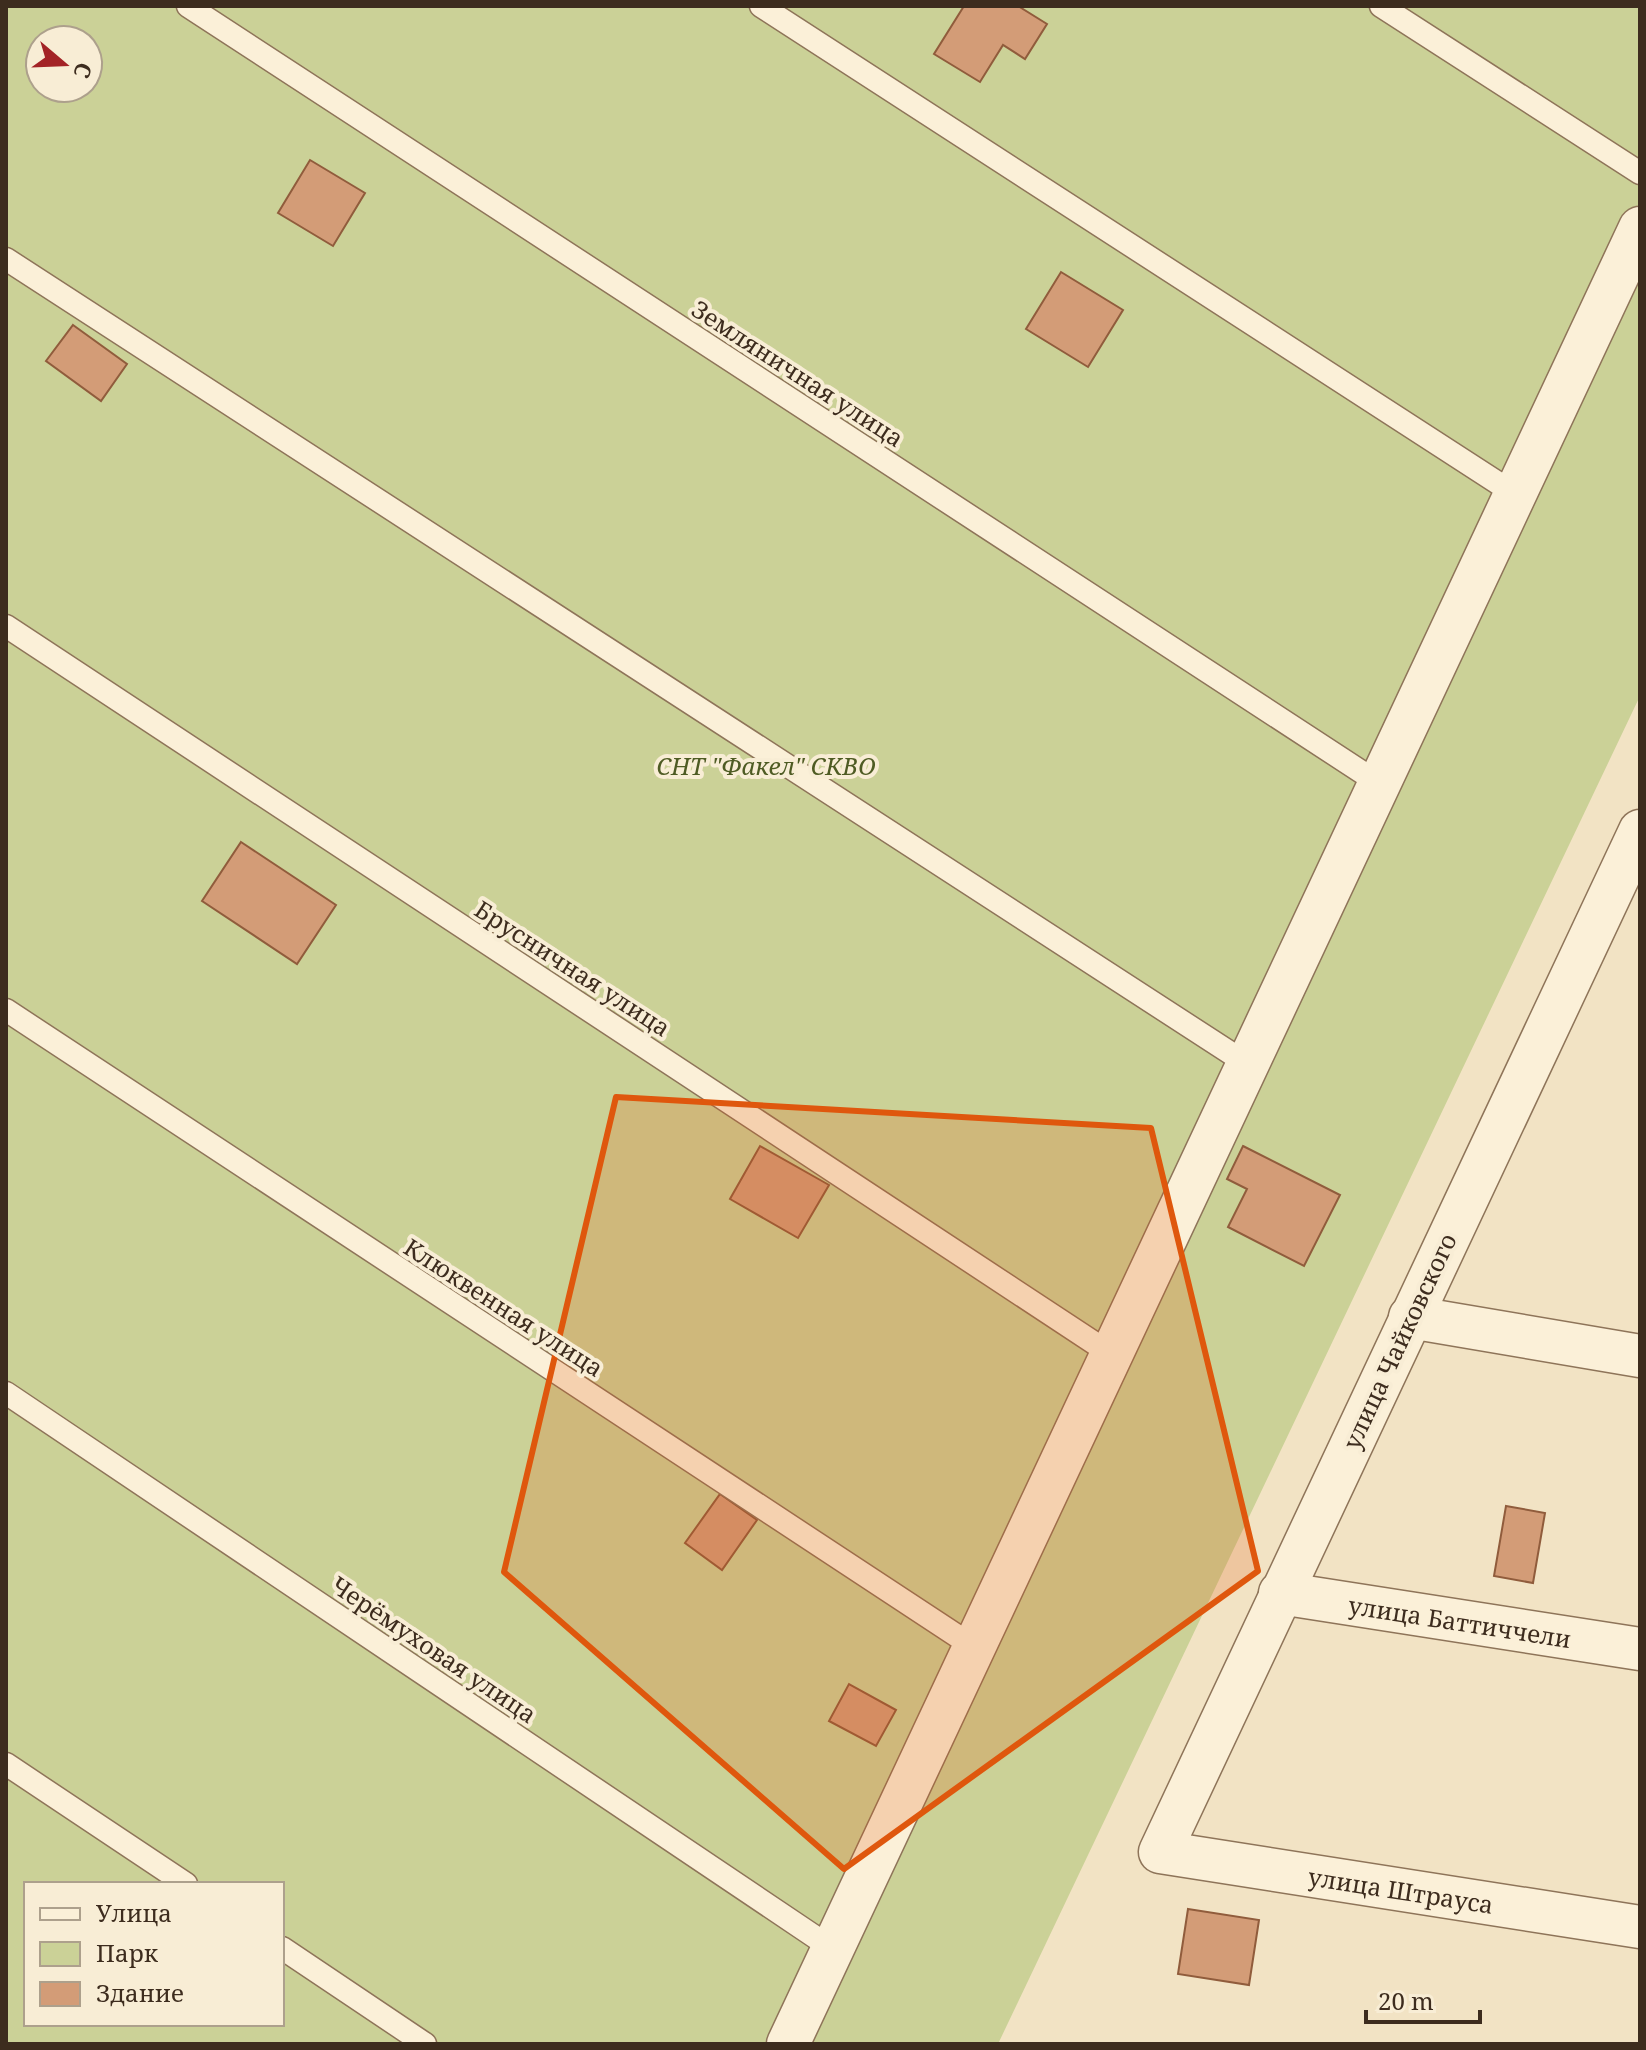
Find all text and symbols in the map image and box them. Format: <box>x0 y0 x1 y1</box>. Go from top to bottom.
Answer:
north arrow <box>24 24 104 104</box>
text: С <box>67 59 100 83</box>
street label: Земляничная улица <box>686 292 910 454</box>
park label: СНТ "Факел" СКВО <box>656 749 876 782</box>
street label: Брусничная улица <box>469 892 677 1044</box>
street label: улица Чайковского <box>1334 1228 1464 1454</box>
street label: Клюквенная улица <box>398 1230 610 1384</box>
street label: Черёмуховая улица <box>325 1568 543 1730</box>
street label: улица Баттиччели <box>1346 1587 1574 1655</box>
street label: улица Штрауса <box>1306 1859 1496 1920</box>
legend <box>24 1882 284 2026</box>
text: Улица <box>96 1896 172 1929</box>
text: Парк <box>96 1936 159 1969</box>
scale bar <box>1366 1974 1480 2024</box>
text: Здание <box>96 1976 184 2009</box>
text: 20 m <box>1378 1984 1434 2017</box>

